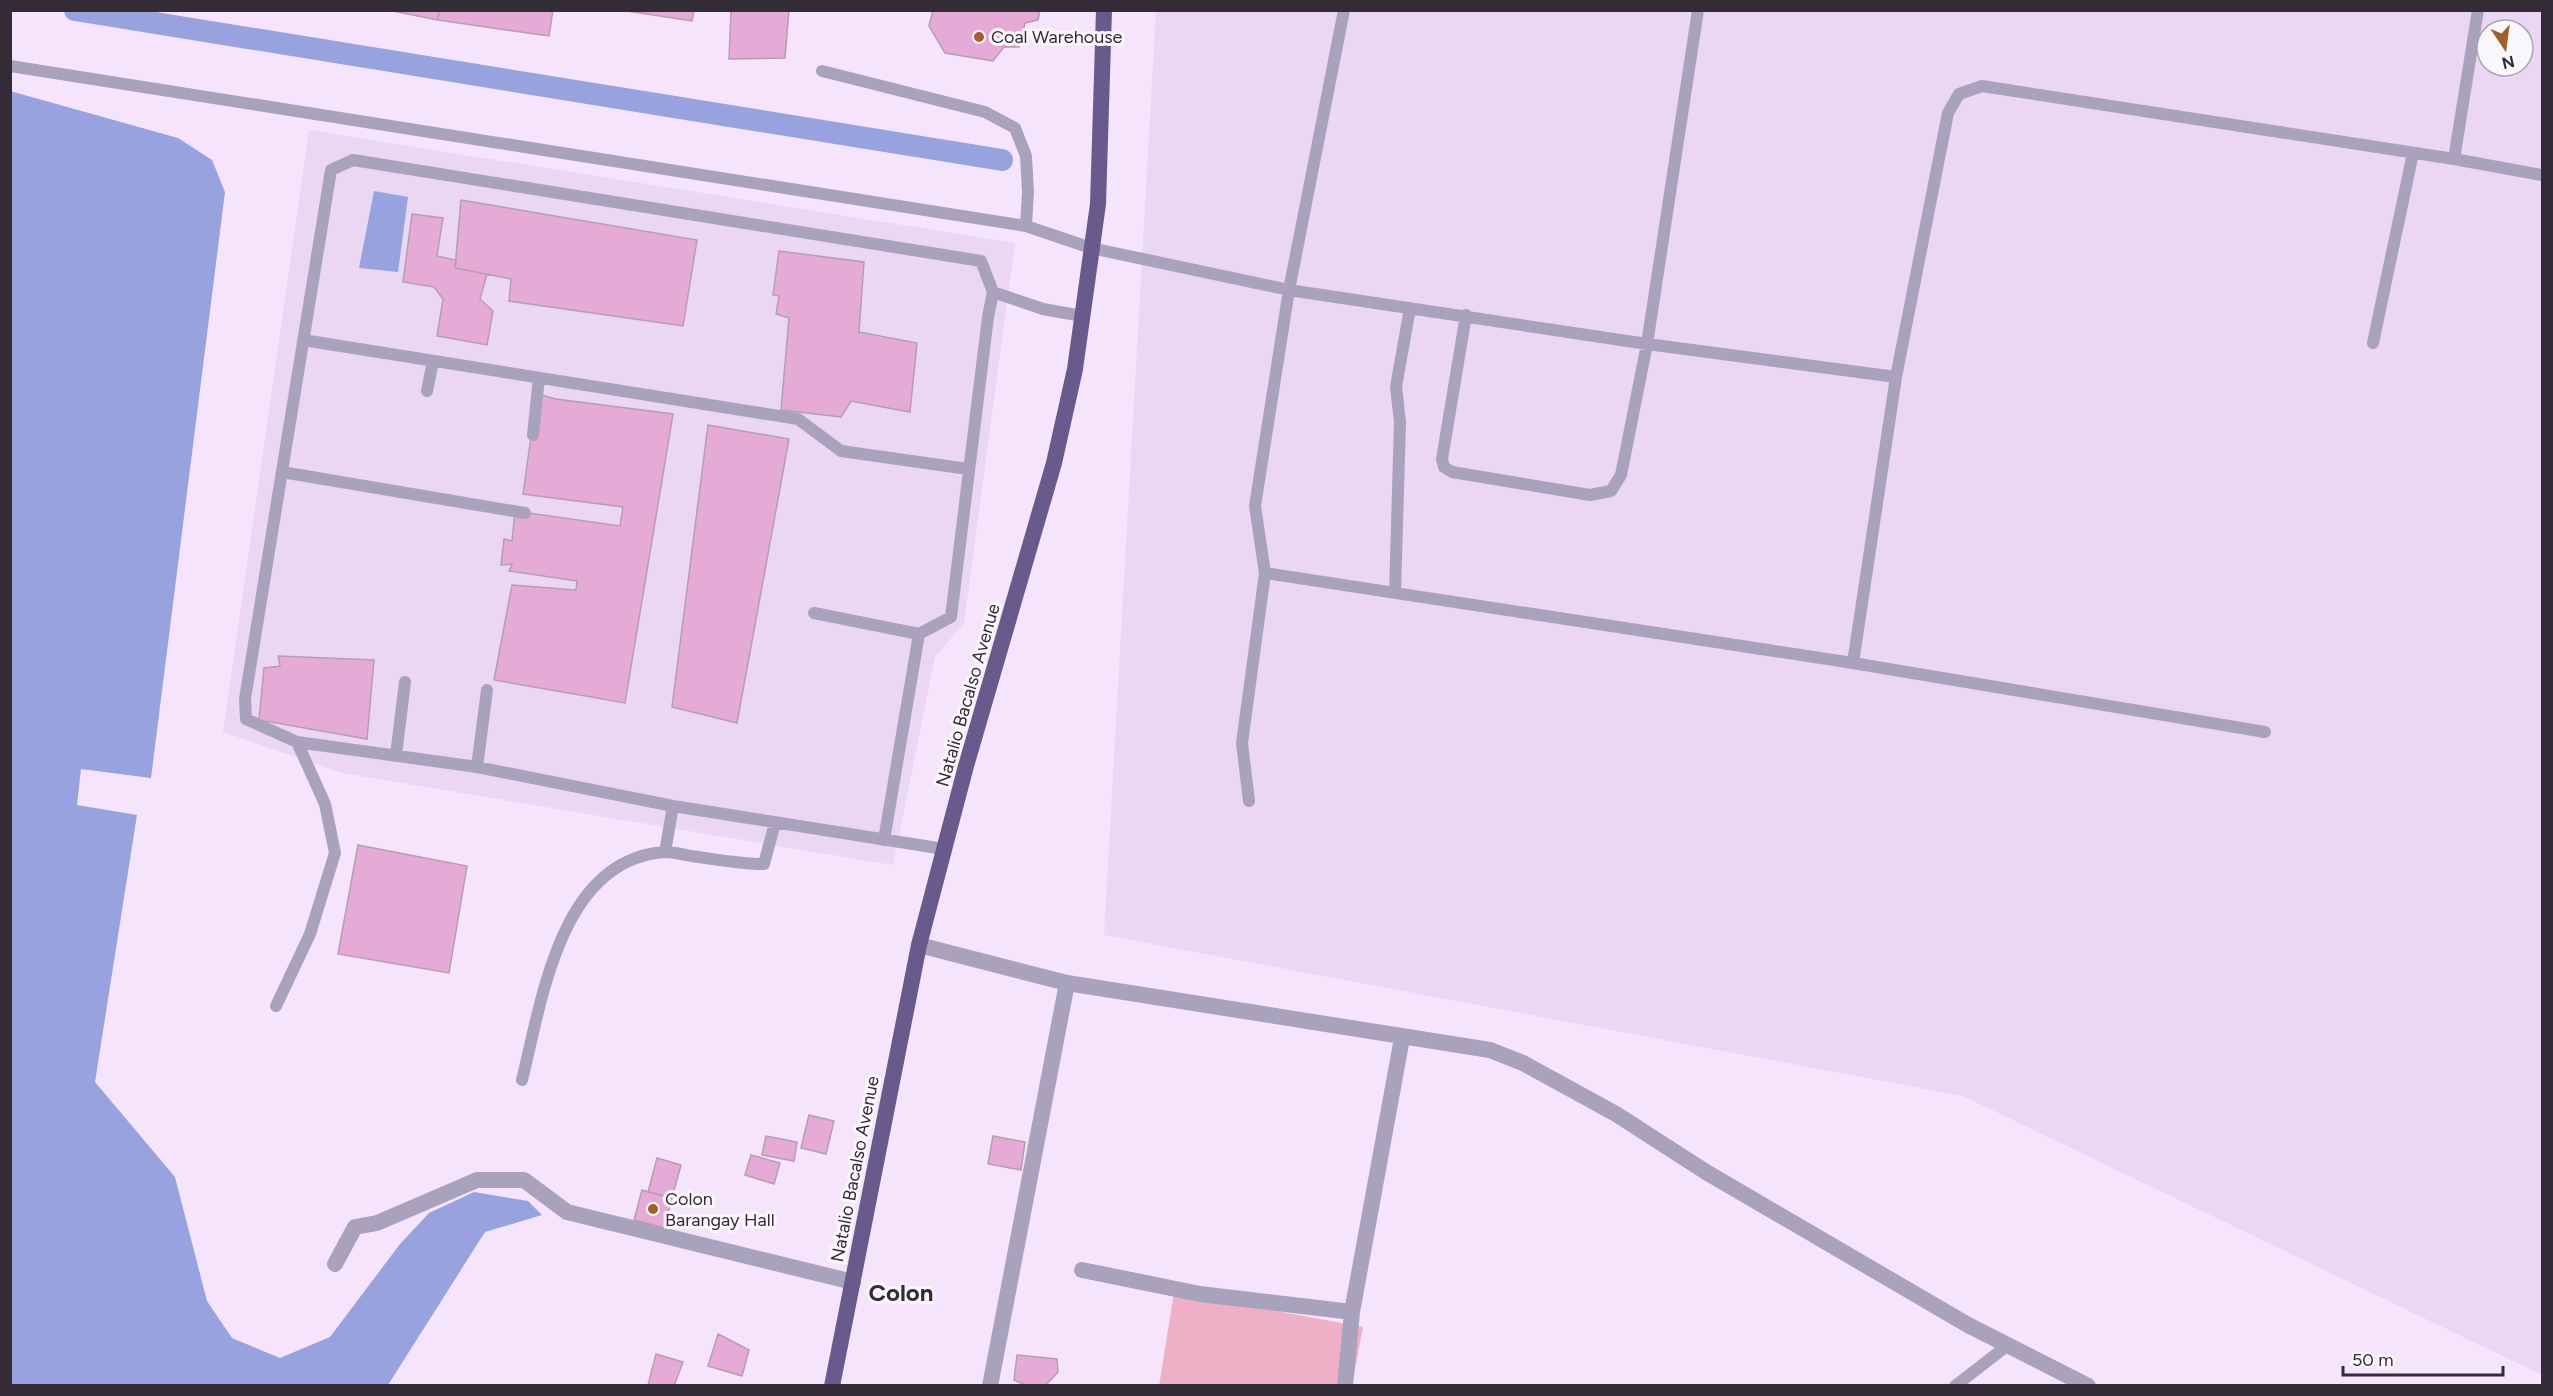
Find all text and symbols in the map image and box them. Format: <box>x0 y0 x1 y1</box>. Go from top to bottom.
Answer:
north arrow <box>2475 18 2535 78</box>
place label: Coal Warehouse <box>991 26 1123 48</box>
marker: Coal Warehouse <box>972 30 986 44</box>
text: N <box>2500 51 2516 73</box>
street label: Natalio Bacalso Avenue <box>931 601 1005 789</box>
street label: Natalio Bacalso Avenue <box>826 1074 884 1264</box>
place label: Colon Barangay Hall <box>665 1188 775 1231</box>
marker: Colon Barangay Hall <box>646 1202 660 1216</box>
district label: Colon <box>869 1278 933 1307</box>
scale bar <box>2343 1339 2504 1377</box>
text: 50 m <box>2352 1349 2394 1371</box>

